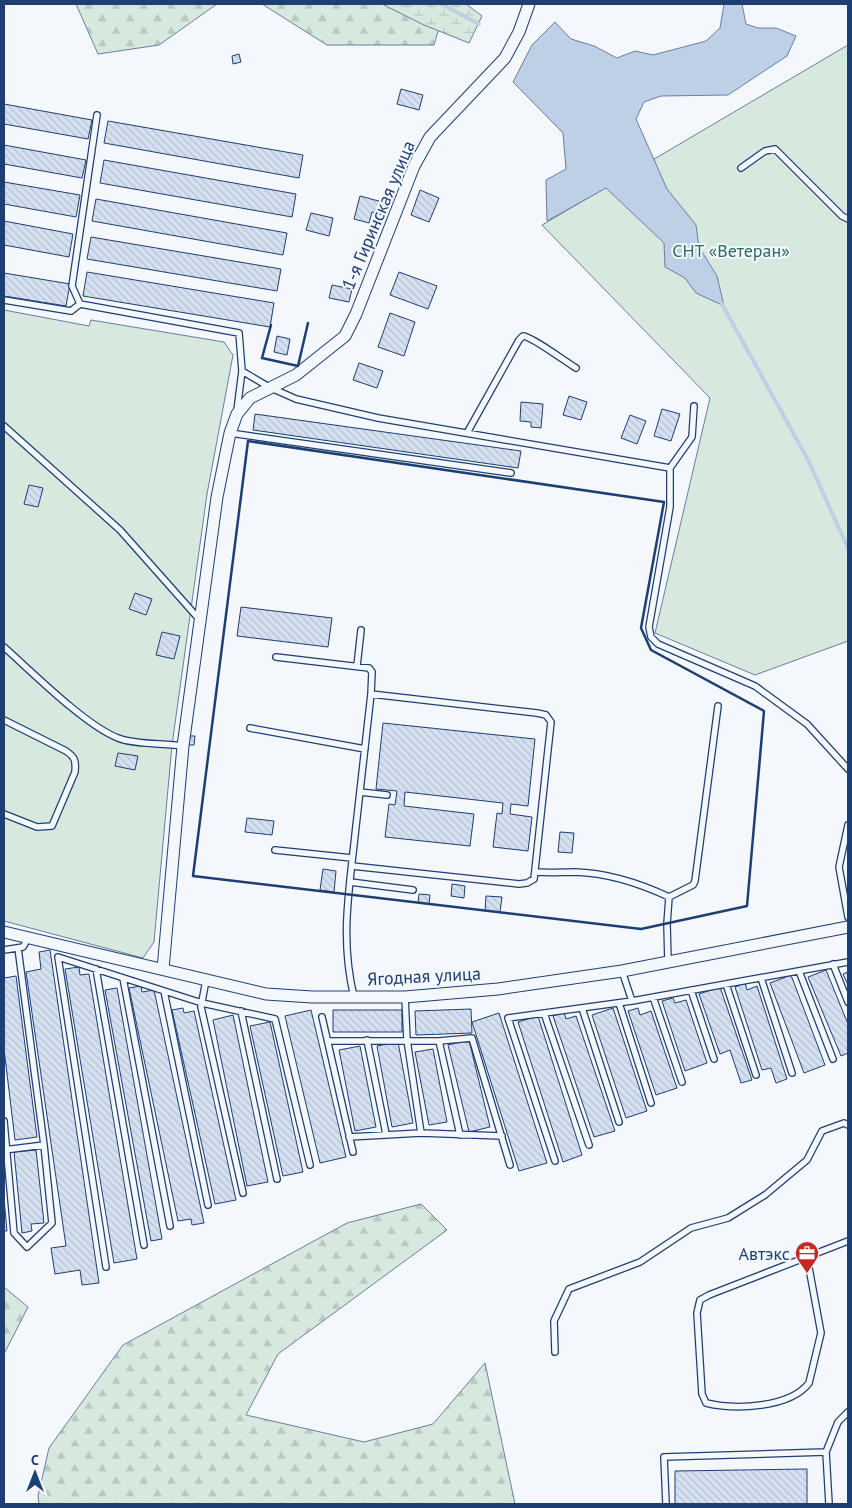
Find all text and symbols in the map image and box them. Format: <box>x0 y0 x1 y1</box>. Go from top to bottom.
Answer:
street label: 1-я Гиринская улица <box>336 137 420 293</box>
park label: СНТ «Ветеран» <box>672 239 790 262</box>
street label: Ягодная улица <box>367 962 481 990</box>
office icon: Автэкс <box>794 1240 820 1274</box>
place label: Автэкс <box>738 1242 790 1265</box>
north arrow <box>10 1448 60 1498</box>
text: С <box>31 1451 39 1469</box>

